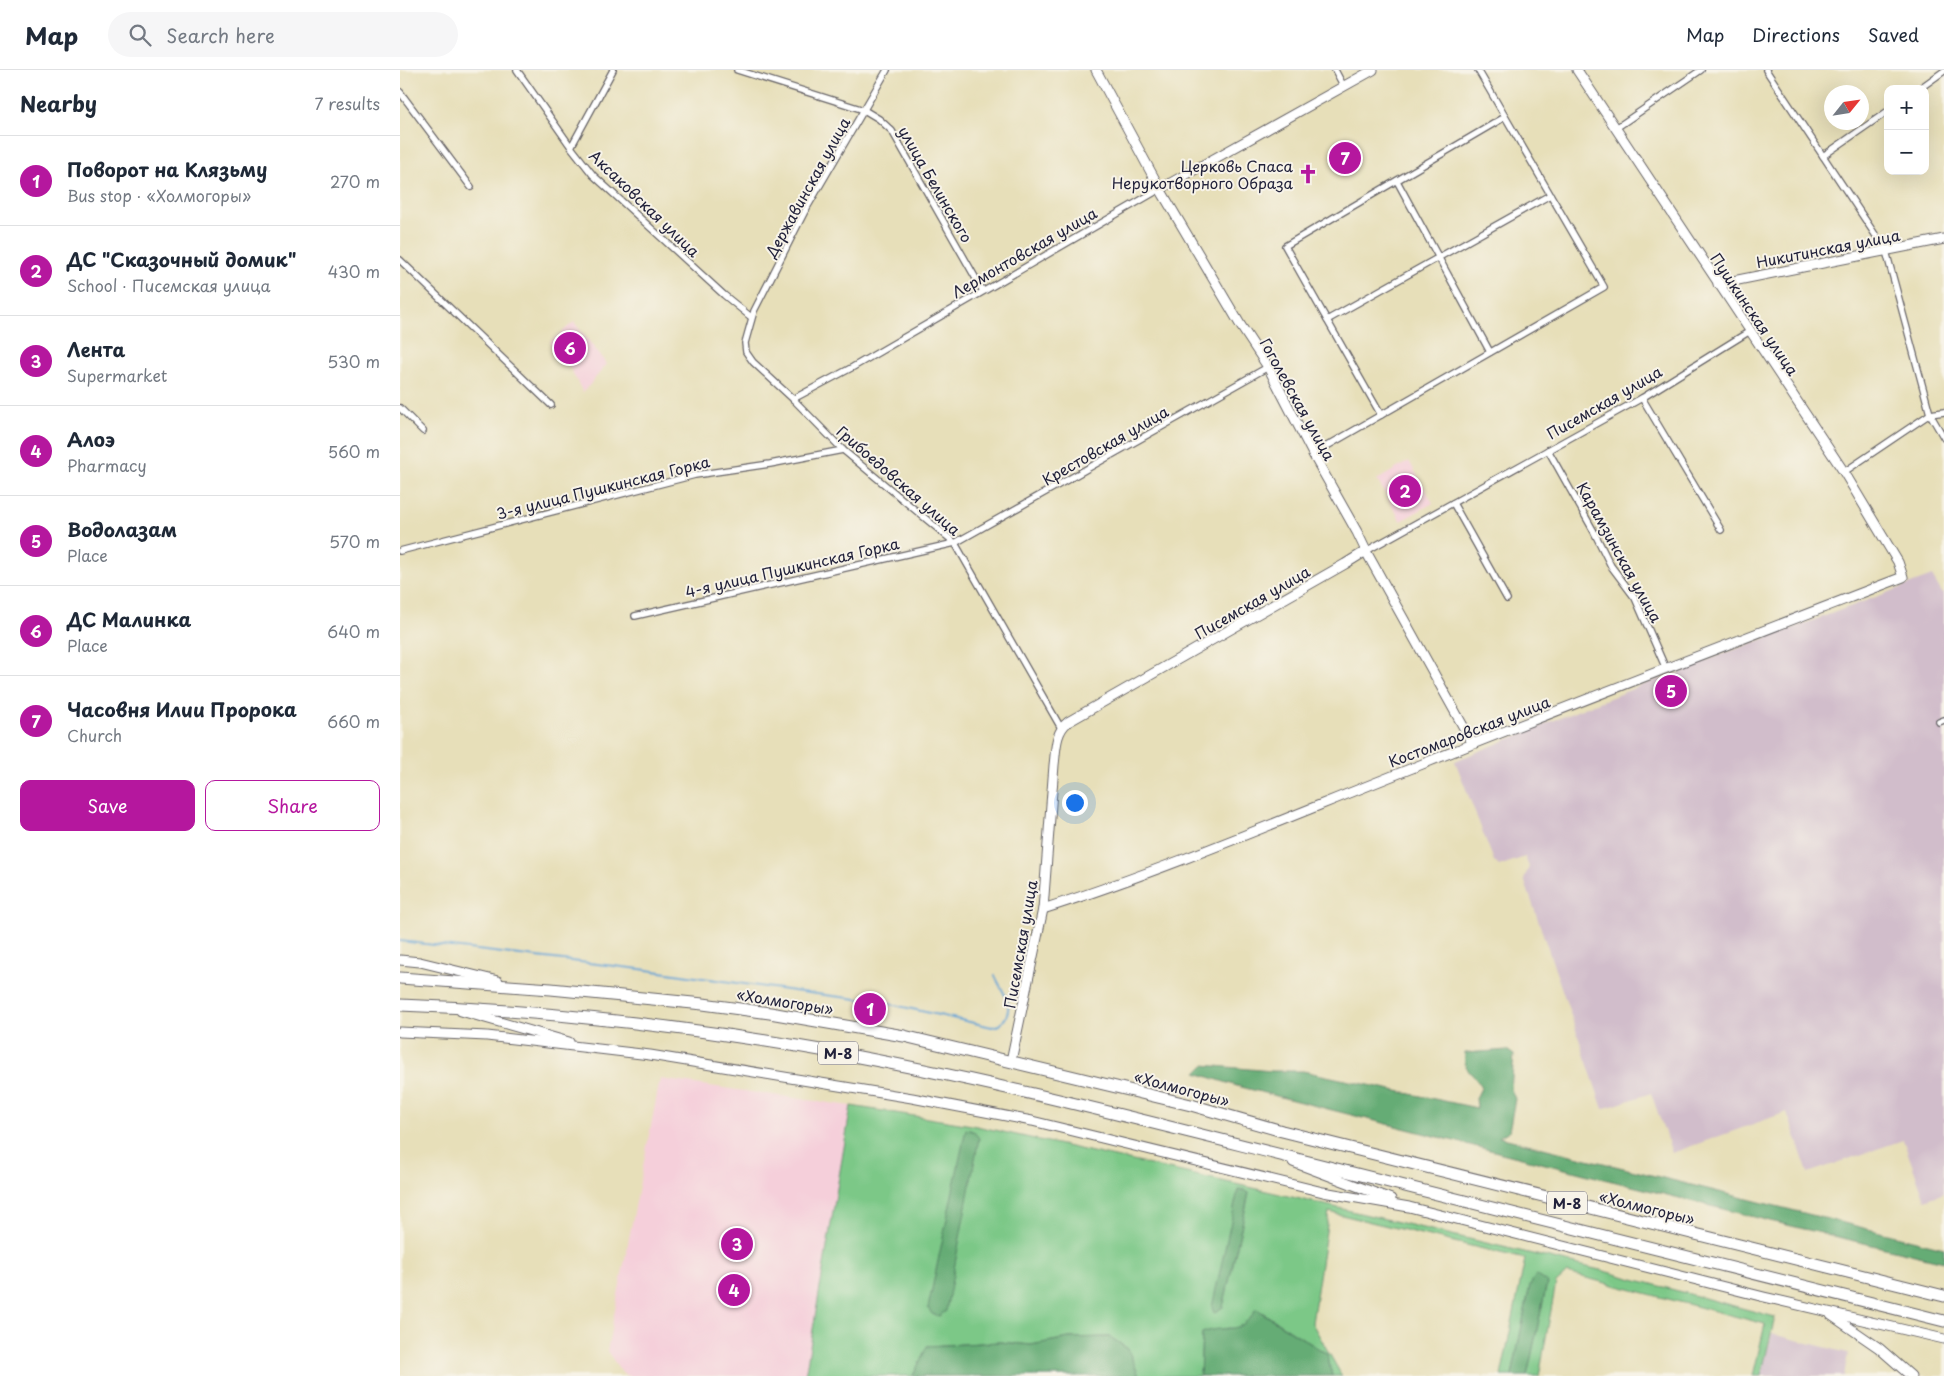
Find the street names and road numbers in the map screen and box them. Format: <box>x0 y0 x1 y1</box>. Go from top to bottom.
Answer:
street label: Державинская улица <box>758 112 855 262</box>
street label: улица Белинского <box>893 121 979 247</box>
street label: Аксаковская улица <box>585 144 706 262</box>
street label: Лермонтовская улица <box>947 201 1101 303</box>
street label: Никитинская улица <box>1754 223 1902 273</box>
street label: Пушкинская улица <box>1705 248 1805 380</box>
street label: Гоголевская улица <box>1255 333 1342 465</box>
street label: Писемская улица <box>1542 359 1667 444</box>
street label: Крестовская улица <box>1037 399 1173 491</box>
street label: Грибоедовская улица <box>832 420 966 541</box>
street label: 3-я улица Пушкинская Горка <box>494 449 713 525</box>
street label: Карамзинская улица <box>1572 477 1669 627</box>
street label: 4-я улица Пушкинская Горка <box>683 531 902 603</box>
street label: Писемская улица <box>1190 559 1315 644</box>
street label: Костомаровская улица <box>1385 689 1554 772</box>
street label: Писемская улица <box>997 877 1043 1010</box>
street label: «Холмогоры» <box>735 982 836 1020</box>
road number: М-8 <box>818 1041 858 1064</box>
street label: «Холмогоры» <box>1132 1064 1233 1112</box>
street label: «Холмогоры» <box>1597 1184 1698 1230</box>
road number: М-8 <box>1547 1192 1587 1214</box>

